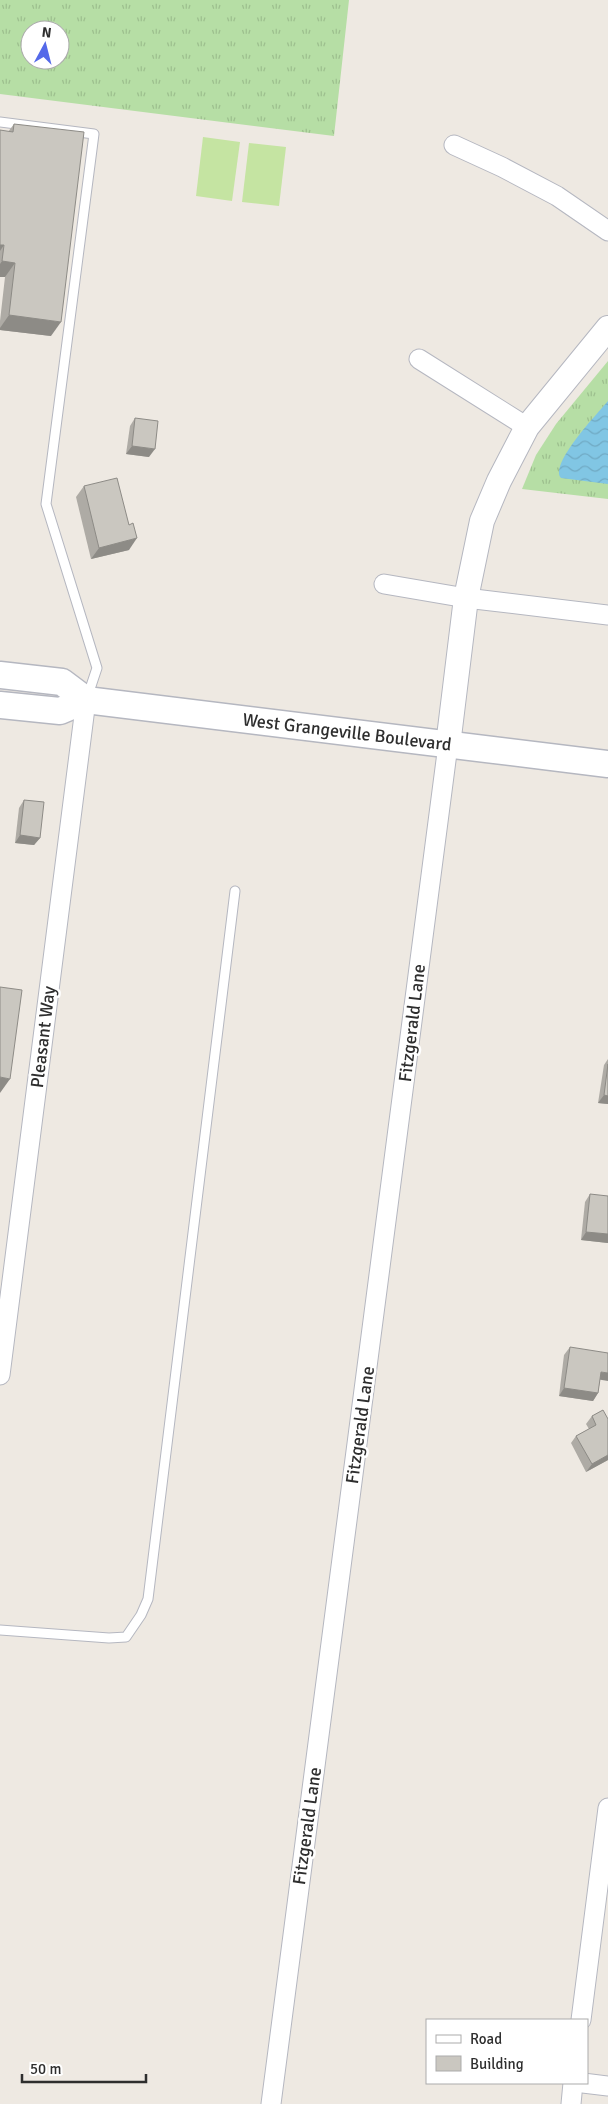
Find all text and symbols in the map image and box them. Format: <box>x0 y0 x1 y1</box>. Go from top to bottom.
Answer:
north arrow <box>20 20 70 70</box>
text: N <box>41 24 52 42</box>
street label: West Grangeville Boulevard <box>241 708 453 756</box>
street label: Fitzgerald Lane <box>394 963 430 1083</box>
street label: Pleasant Way <box>26 984 60 1089</box>
street label: Fitzgerald Lane <box>341 1365 379 1485</box>
street label: Fitzgerald Lane <box>288 1766 326 1886</box>
legend <box>426 2019 588 2084</box>
text: Road <box>470 2030 502 2048</box>
scale bar <box>22 2052 146 2084</box>
text: Building <box>470 2055 524 2073</box>
text: 50 m <box>30 2060 61 2078</box>

